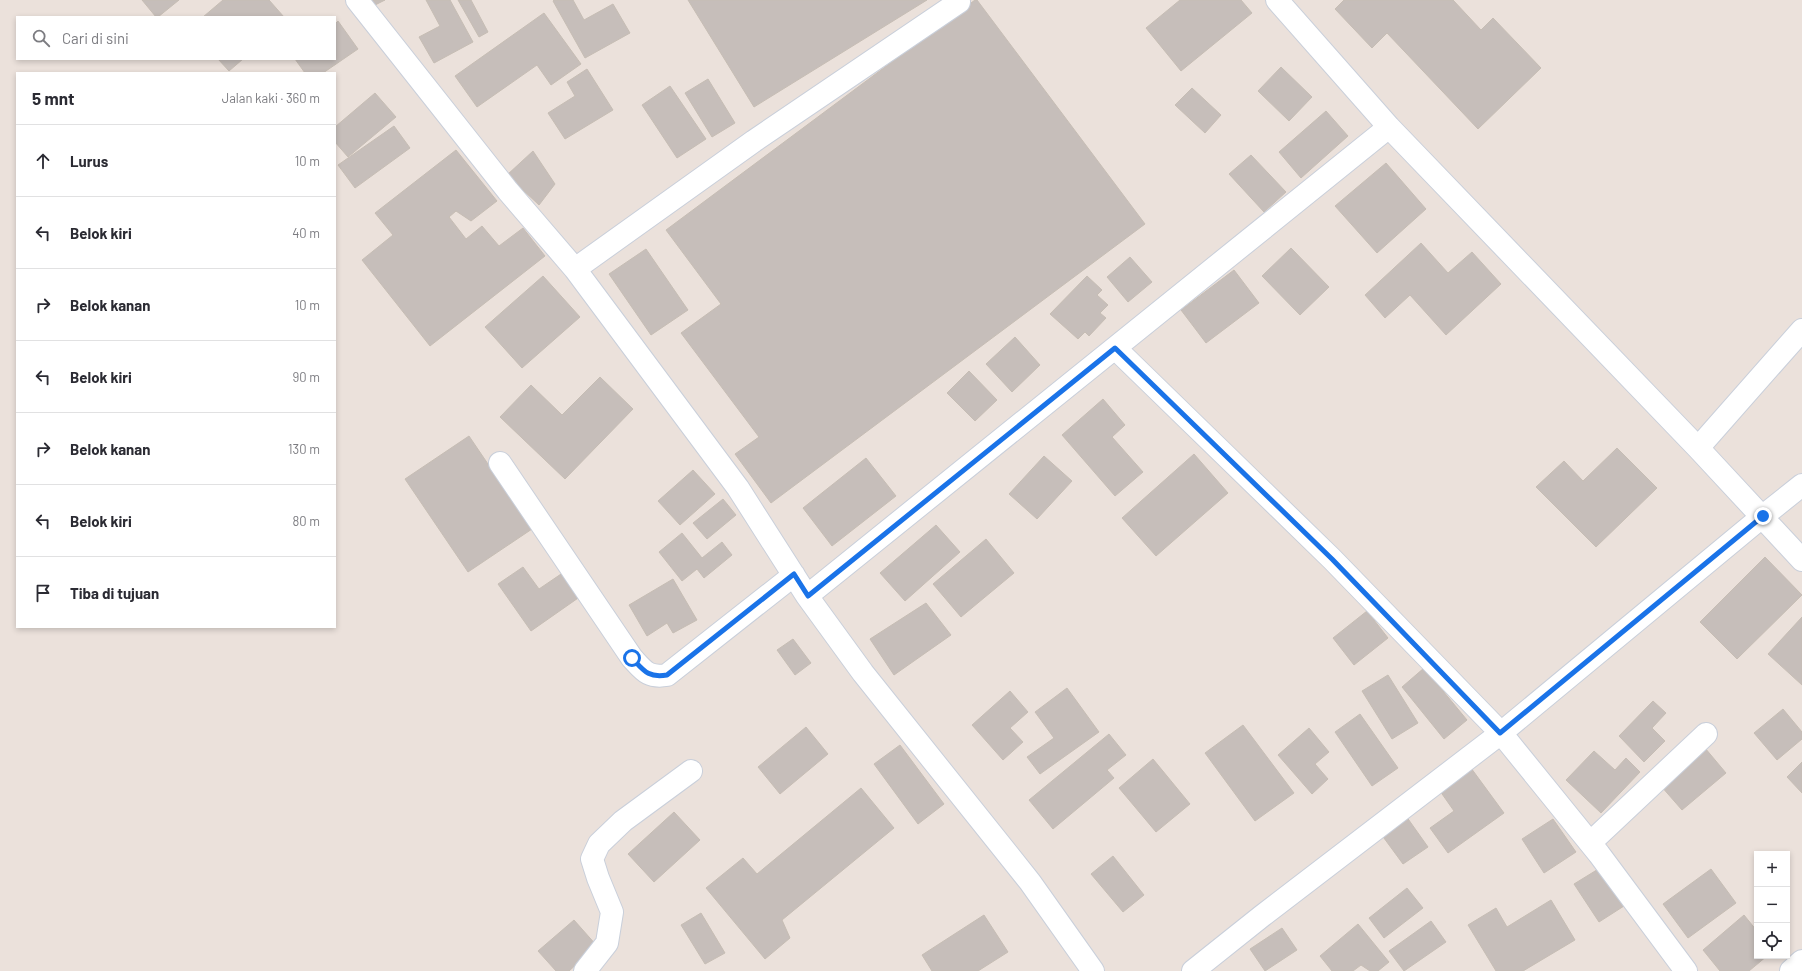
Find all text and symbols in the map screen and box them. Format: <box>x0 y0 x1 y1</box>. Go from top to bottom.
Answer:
search box <box>16 16 336 60</box>
icon: search <box>30 27 52 49</box>
text: Cari di sini <box>62 29 129 47</box>
text: 5 mnt <box>32 88 75 108</box>
text: Jalan kaki · 360 m <box>222 90 320 106</box>
icon: ahead <box>32 150 54 172</box>
text: Lurus <box>70 152 108 170</box>
text: 10 m <box>295 153 320 169</box>
icon: left <box>32 222 54 244</box>
text: Belok kiri <box>70 224 132 242</box>
text: 40 m <box>292 225 320 241</box>
icon: right <box>32 294 54 316</box>
text: Belok kanan <box>70 296 150 314</box>
text: 10 m <box>295 297 320 313</box>
icon: left <box>32 366 54 388</box>
text: Belok kiri <box>70 368 132 386</box>
text: 90 m <box>293 369 320 385</box>
icon: right <box>32 438 54 460</box>
text: Belok kanan <box>70 440 150 458</box>
text: 130 m <box>288 441 320 457</box>
route end <box>1754 507 1772 525</box>
icon: left <box>32 510 54 532</box>
text: Belok kiri <box>70 512 132 530</box>
text: 80 m <box>293 513 320 529</box>
icon: arrive <box>32 582 54 604</box>
text: Tiba di tujuan <box>70 584 159 602</box>
route start <box>623 649 641 667</box>
map controls <box>1754 851 1790 959</box>
button: + <box>1754 851 1790 887</box>
button: − <box>1754 887 1790 923</box>
button: locate <box>1754 923 1790 959</box>

